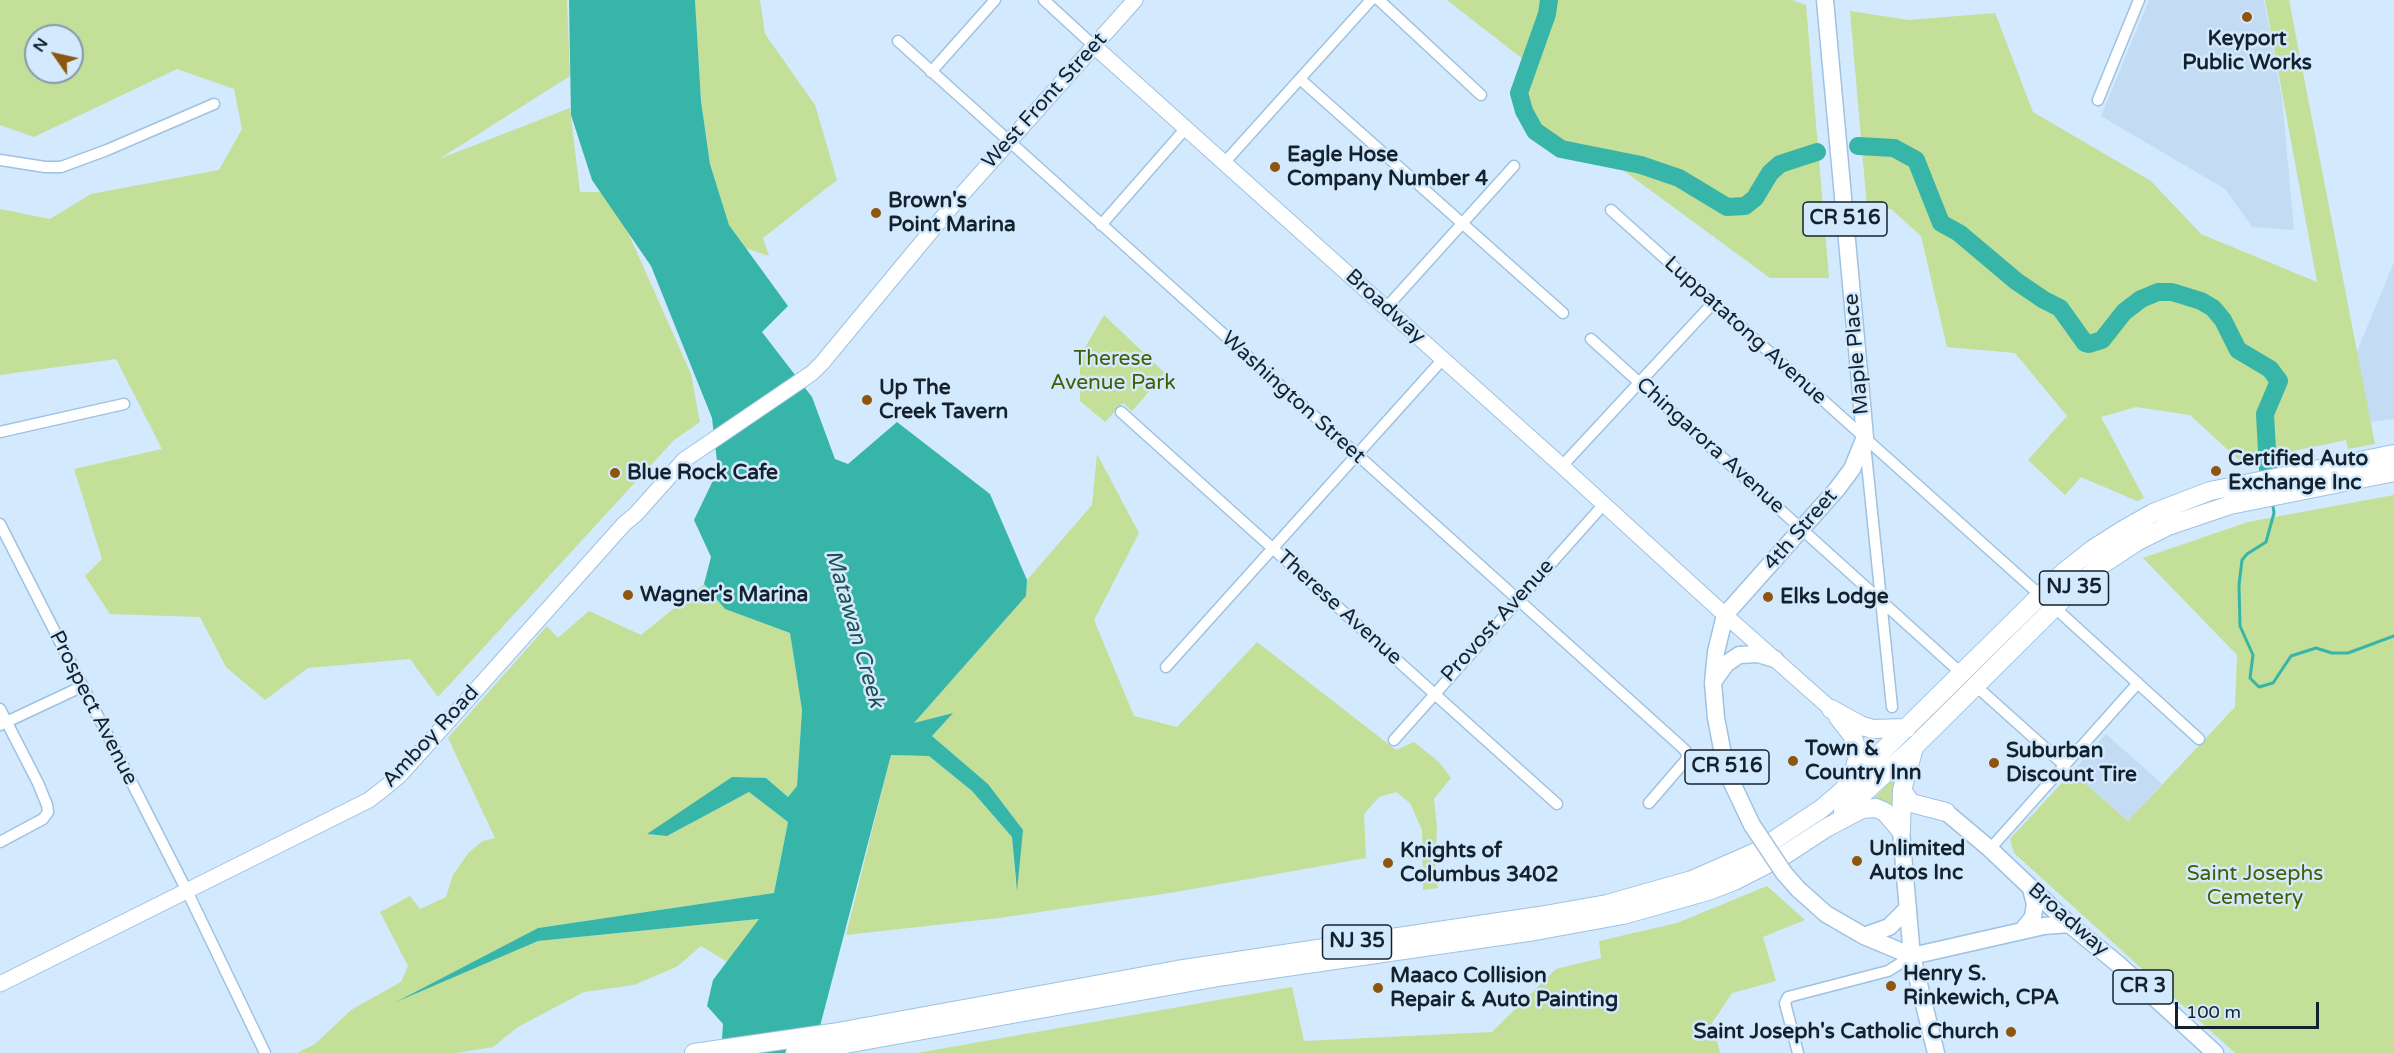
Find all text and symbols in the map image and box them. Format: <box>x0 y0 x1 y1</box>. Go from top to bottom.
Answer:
marker: Keyport Public Works <box>2240 10 2254 24</box>
north arrow <box>24 24 84 84</box>
place label: Keyport Public Works <box>2182 26 2312 76</box>
street label: West Front Street <box>977 28 1113 174</box>
text: N <box>29 34 53 56</box>
place label: Eagle Hose Company Number 4 <box>1287 142 1488 192</box>
marker: Eagle Hose Company Number 4 <box>1268 160 1282 174</box>
place label: Brown's Point Marina <box>888 188 1016 238</box>
road number: CR 516 <box>1803 202 1887 236</box>
marker: Brown's Point Marina <box>869 206 883 220</box>
street label: Luppatatong Avenue <box>1659 251 1831 411</box>
street label: Broadway <box>1340 264 1430 350</box>
street label: Maple Place <box>1839 292 1875 416</box>
street label: Washington Street <box>1216 327 1370 469</box>
park label: Therese Avenue Park <box>1050 346 1176 396</box>
street label: Chingarora Avenue <box>1630 373 1790 519</box>
place label: Up The Creek Tavern <box>879 375 1008 425</box>
marker: Up The Creek Tavern <box>860 393 874 407</box>
place label: Certified Auto Exchange Inc <box>2228 446 2368 496</box>
place label: Blue Rock Cafe <box>627 460 778 486</box>
marker: Certified Auto Exchange Inc <box>2209 464 2223 478</box>
marker: Blue Rock Cafe <box>608 466 622 480</box>
street label: 4th Street <box>1759 484 1843 576</box>
street label: Therese Avenue <box>1271 545 1407 671</box>
water label: Matawan Creek <box>819 547 889 711</box>
street label: Provost Avenue <box>1436 554 1560 688</box>
road number: NJ 35 <box>2040 571 2108 605</box>
place label: Wagner's Marina <box>640 582 808 608</box>
place label: Elks Lodge <box>1780 584 1889 610</box>
marker: Wagner's Marina <box>621 588 635 602</box>
marker: Elks Lodge <box>1761 590 1775 604</box>
street label: Prospect Avenue <box>43 627 143 789</box>
street label: Amboy Road <box>377 681 485 793</box>
place label: Town & Country Inn <box>1805 736 1922 786</box>
place label: Suburban Discount Tire <box>2006 738 2137 788</box>
road number: CR 516 <box>1685 750 1769 784</box>
marker: Town & Country Inn <box>1786 754 1800 768</box>
marker: Suburban Discount Tire <box>1987 756 2001 770</box>
place label: Unlimited Autos Inc <box>1869 836 1965 886</box>
place label: Knights of Columbus 3402 <box>1400 838 1559 888</box>
marker: Unlimited Autos Inc <box>1850 854 1864 868</box>
marker: Knights of Columbus 3402 <box>1381 856 1395 870</box>
park label: Saint Josephs Cemetery <box>2187 861 2323 911</box>
street label: Broadway <box>2022 878 2114 962</box>
road number: NJ 35 <box>1322 925 1392 959</box>
place label: Henry S. Rinkewich, CPA <box>1903 961 2059 1011</box>
place label: Maaco Collision Repair & Auto Painting <box>1390 963 1618 1013</box>
road number: CR 3 <box>2113 970 2173 1004</box>
marker: Henry S. Rinkewich, CPA <box>1884 979 1898 993</box>
marker: Maaco Collision Repair & Auto Painting <box>1371 981 1385 995</box>
scale bar <box>2178 990 2322 1028</box>
text: 100 m <box>2186 1001 2241 1023</box>
place label: Saint Joseph's Catholic Church <box>1694 1019 1999 1045</box>
marker: Saint Joseph's Catholic Church <box>2004 1025 2018 1039</box>

